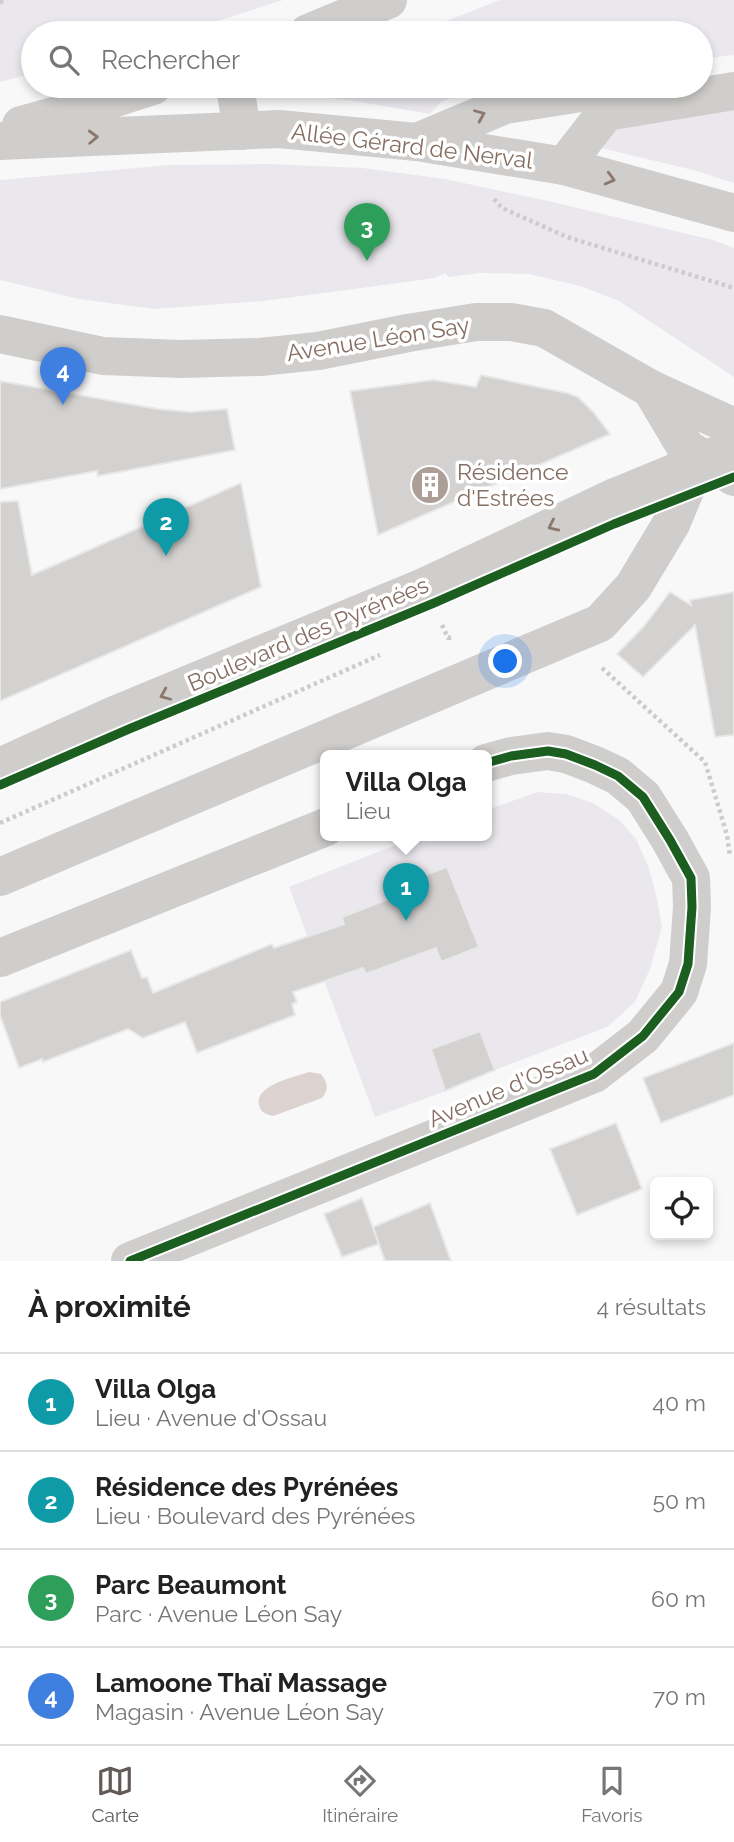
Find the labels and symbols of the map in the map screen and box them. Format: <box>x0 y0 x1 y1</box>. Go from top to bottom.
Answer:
one-way arrow <box>473 109 485 123</box>
street label: Allée Gérard de Nerval <box>290 117 535 174</box>
one-way arrow <box>87 129 98 144</box>
one-way arrow <box>604 171 616 185</box>
pin: 3 <box>344 203 390 261</box>
street label: Avenue Léon Say <box>285 311 471 366</box>
pin: 4 <box>40 347 86 405</box>
place label: Résidence d'Estrées <box>457 458 569 511</box>
building icon: Résidence d'Estrées <box>409 464 451 506</box>
pin: 2 <box>143 498 189 556</box>
one-way arrow <box>548 518 560 532</box>
street label: Boulevard des Pyrénées <box>183 571 432 697</box>
your location <box>488 644 522 678</box>
one-way arrow <box>159 686 171 700</box>
pin: 1 <box>383 863 429 921</box>
street label: Avenue d'Ossau <box>424 1041 592 1132</box>

